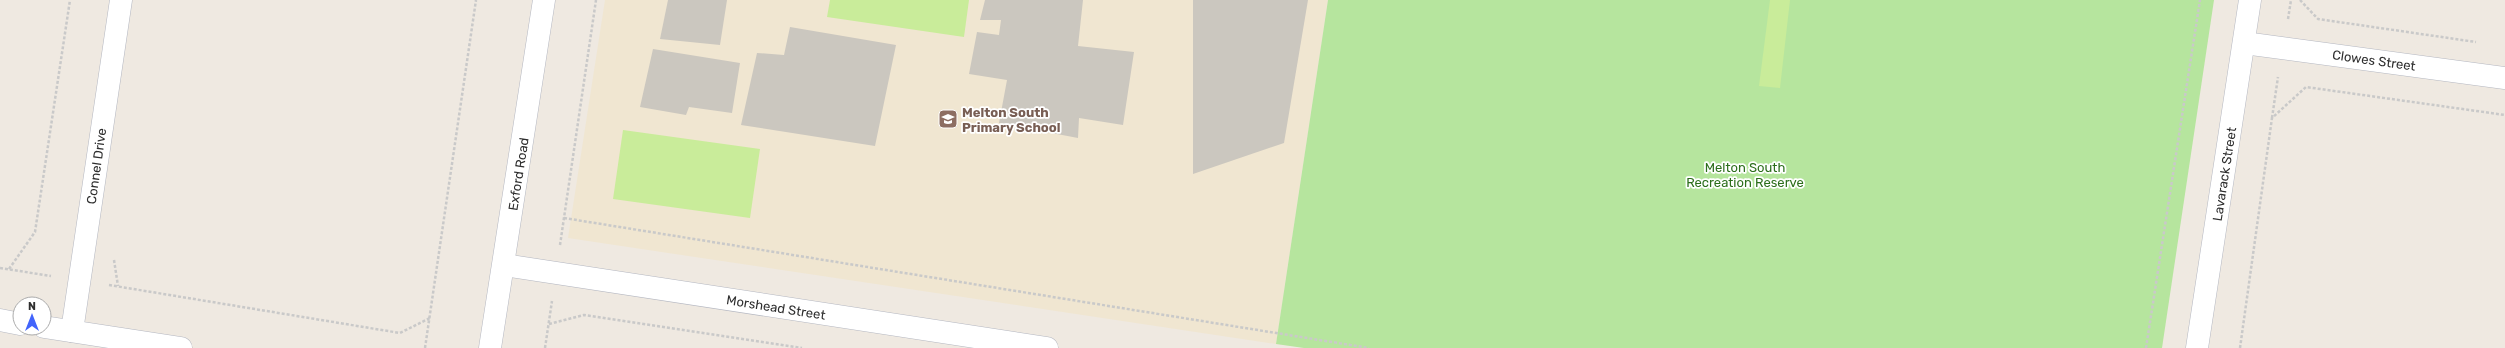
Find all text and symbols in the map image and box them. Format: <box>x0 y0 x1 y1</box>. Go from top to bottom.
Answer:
street label: Clowes Street <box>2331 47 2417 74</box>
place label: Melton South Primary School <box>962 105 1060 135</box>
school or university icon: Melton South Primary School <box>937 108 959 130</box>
street label: Lavarack Street <box>2210 126 2239 222</box>
street label: Connel Drive <box>84 127 109 205</box>
street label: Exford Road <box>505 136 532 212</box>
park label: Melton South Recreation Reserve <box>1686 160 1804 190</box>
street label: Morshead Street <box>725 292 827 323</box>
north arrow <box>12 296 52 336</box>
text: N <box>28 300 36 313</box>

